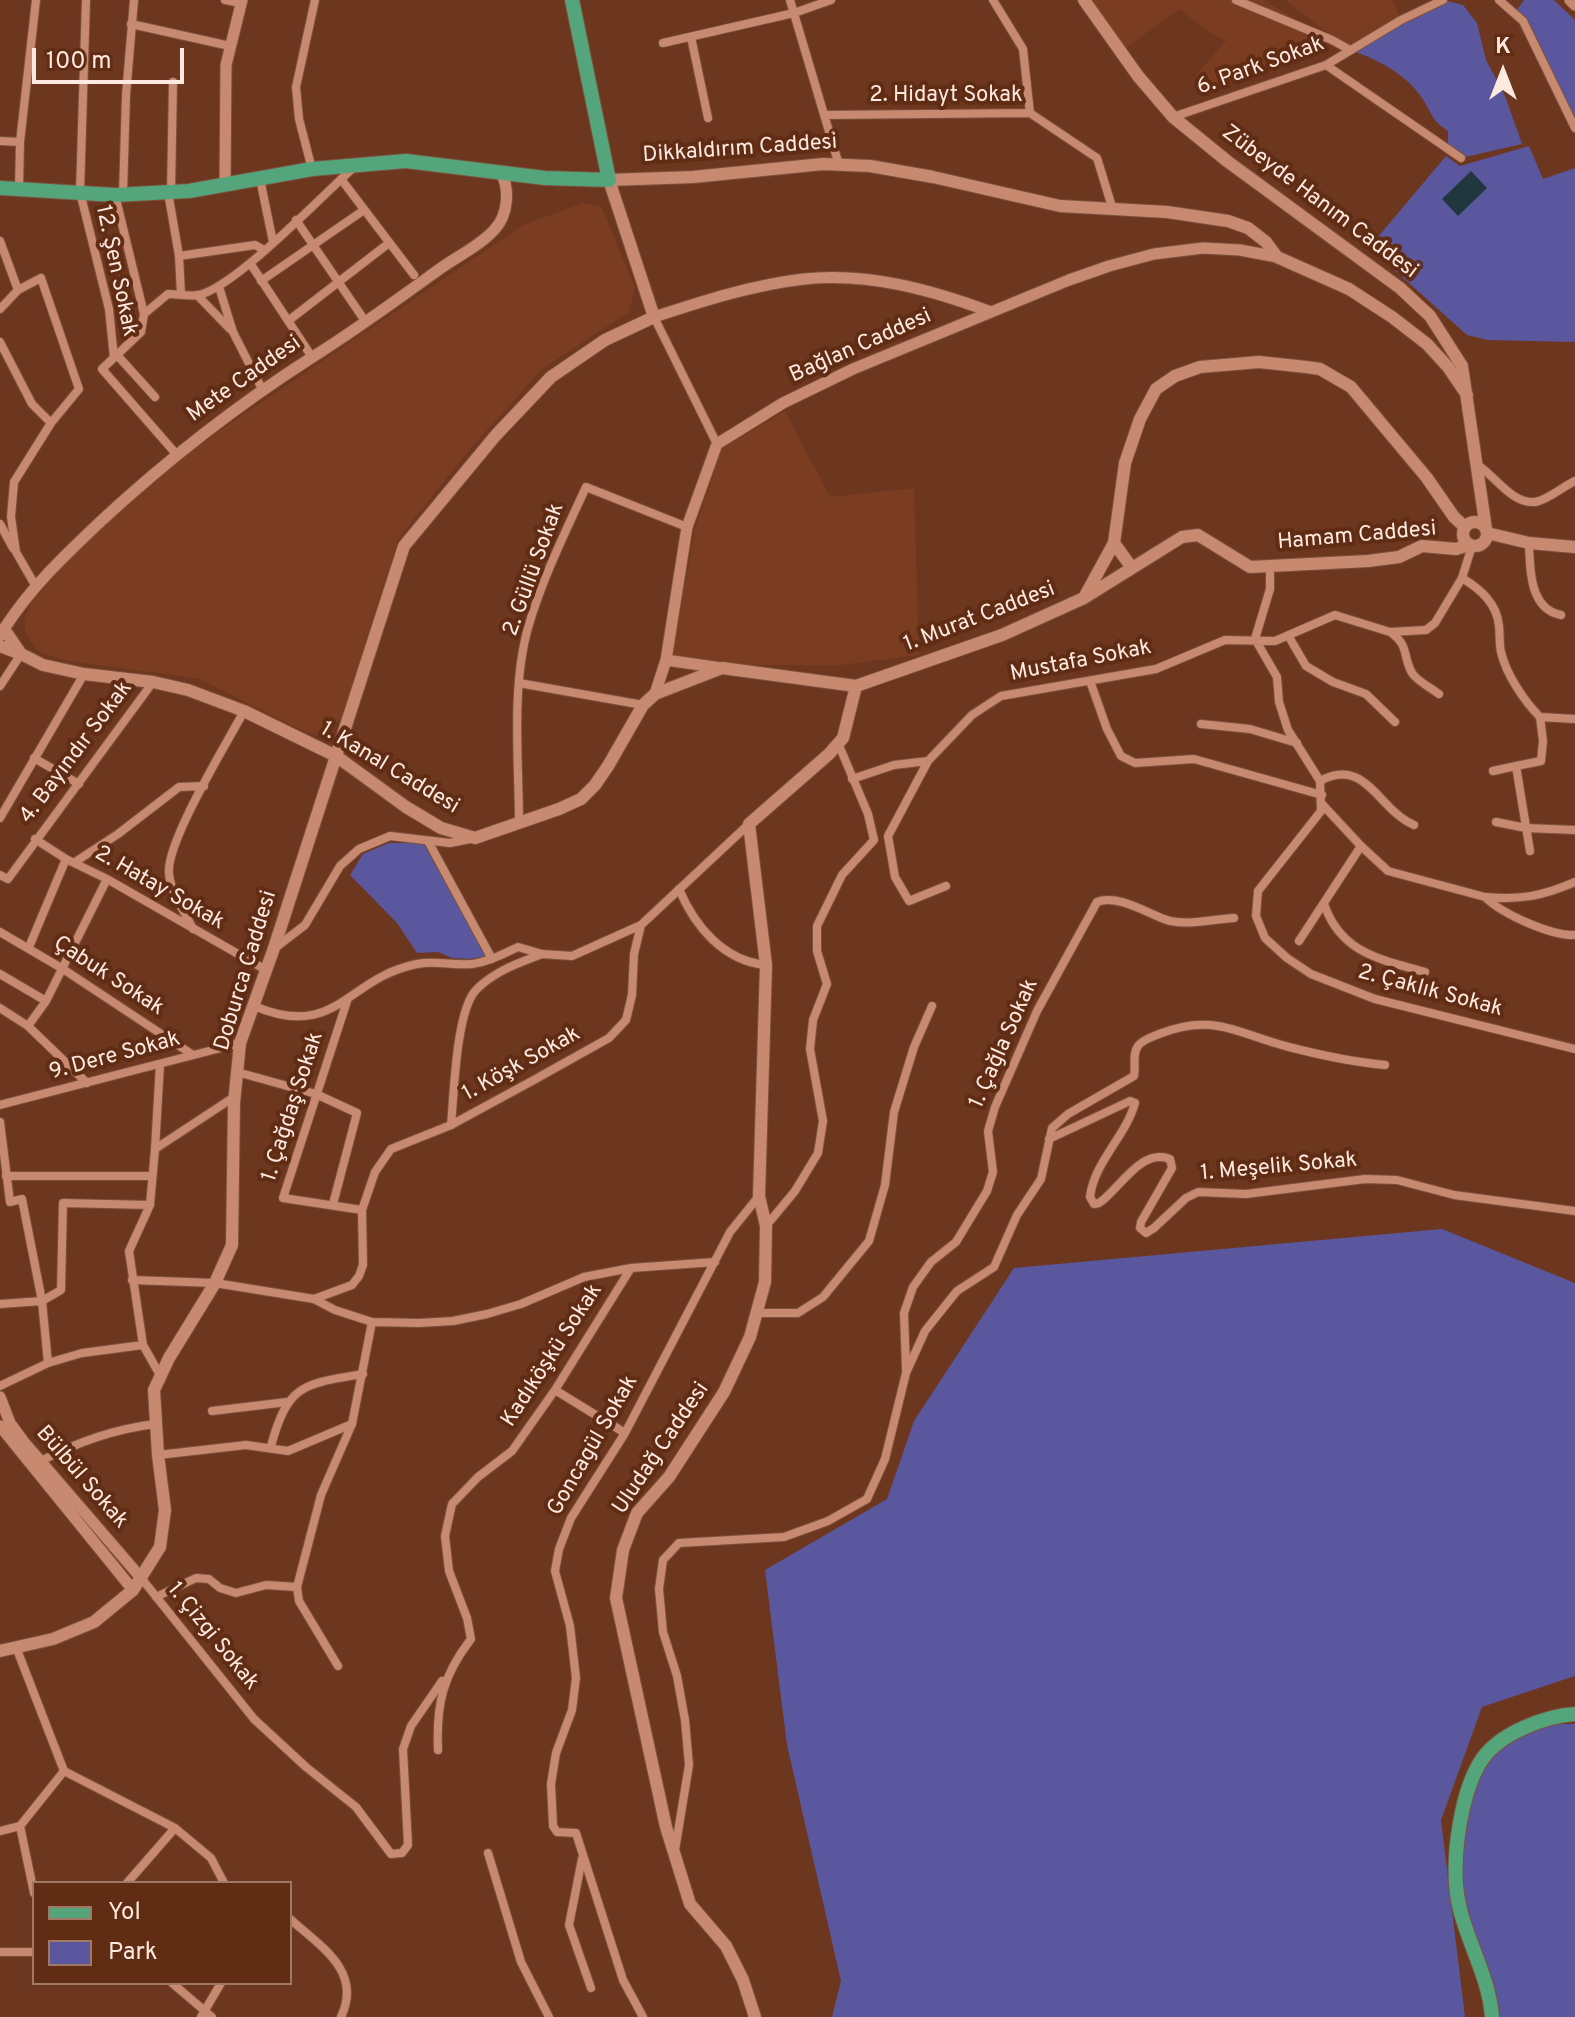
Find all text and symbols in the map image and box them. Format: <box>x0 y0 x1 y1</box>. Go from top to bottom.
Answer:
scale bar <box>36 32 188 82</box>
street label: 6. Park Sokak <box>1194 32 1328 102</box>
north arrow <box>1463 32 1543 112</box>
text: K <box>1495 34 1511 61</box>
text: 100 m <box>46 47 112 77</box>
street label: 2. Hidayt Sokak <box>869 84 1023 110</box>
street label: Zübeyde Hanım Caddesi <box>1216 121 1422 285</box>
street label: Dikkaldırım Caddesi <box>642 130 838 170</box>
street label: 12. Şen Sokak <box>88 203 142 339</box>
street label: Bağlan Caddesi <box>786 304 936 390</box>
street label: Mete Caddesi <box>183 331 307 429</box>
street label: 2. Güllü Sokak <box>499 500 571 640</box>
street label: Hamam Caddesi <box>1276 517 1438 557</box>
street label: 1. Murat Caddesi <box>901 577 1059 659</box>
street label: Mustafa Sokak <box>1008 635 1154 689</box>
street label: 4. Bayındır Sokak <box>15 677 139 829</box>
street label: 1. Kanal Caddesi <box>315 717 463 821</box>
street label: 2. Hatay Sokak <box>89 841 229 937</box>
street label: Doburca Caddesi <box>210 888 284 1054</box>
street label: Çabuk Sokak <box>48 931 168 1023</box>
street label: 2. Çaklık Sokak <box>1355 960 1505 1024</box>
street label: 1. Çağla Sokak <box>965 975 1045 1113</box>
street label: 1. Köşk Sokak <box>458 1022 586 1108</box>
street label: 9. Dere Sokak <box>47 1027 183 1087</box>
street label: 1. Çağdaş Sokak <box>257 1029 331 1185</box>
street label: 1. Meşelik Sokak <box>1200 1148 1358 1188</box>
street label: Kadıköşkü Sokak <box>497 1279 609 1433</box>
street label: Goncagül Sokak <box>543 1371 645 1521</box>
street label: Uludağ Caddesi <box>608 1378 716 1520</box>
street label: Bülbül Sokak <box>29 1421 133 1535</box>
street label: 1. Çizgi Sokak <box>160 1578 264 1696</box>
legend <box>32 1881 292 1985</box>
text: Yol <box>108 1898 141 1928</box>
text: Park <box>108 1938 158 1968</box>

